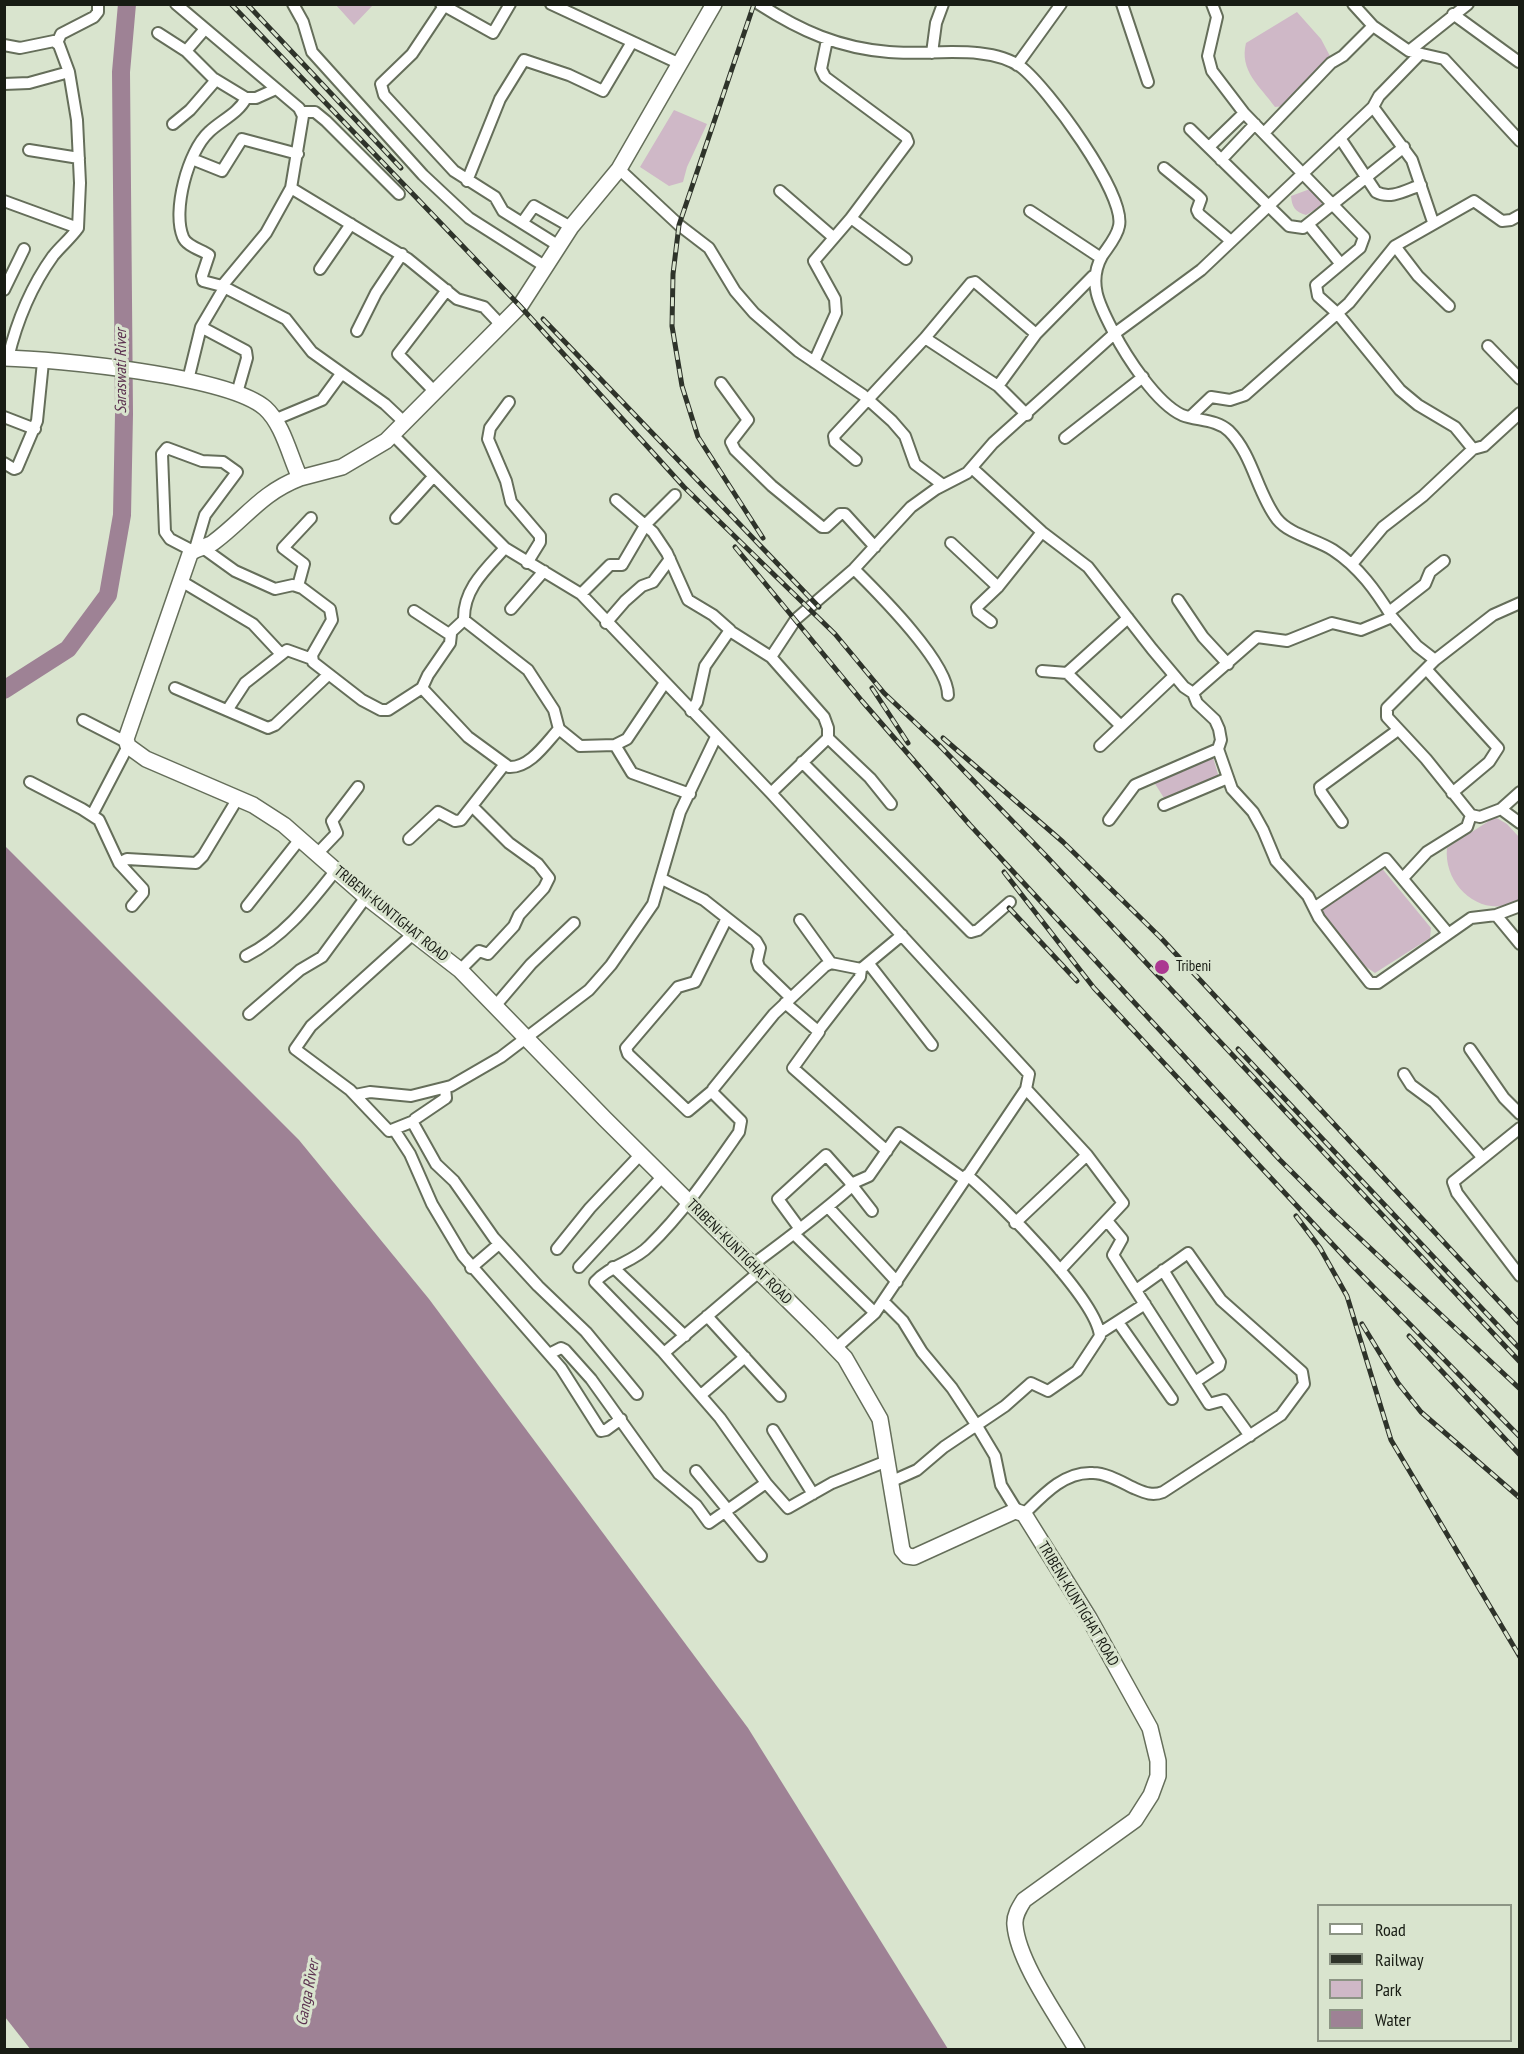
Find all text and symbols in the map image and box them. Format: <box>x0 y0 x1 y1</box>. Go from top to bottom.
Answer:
water label: Saraswati River <box>111 329 131 413</box>
street label: TRIBENI-KUNTIGHAT ROAD <box>330 862 452 966</box>
marker: Tribeni <box>1153 958 1171 976</box>
place label: Tribeni <box>1176 958 1211 976</box>
street label: TRIBENI-KUNTIGHAT ROAD <box>683 1196 795 1308</box>
street label: TRIBENI-KUNTIGHAT ROAD <box>1034 1539 1122 1669</box>
legend <box>1317 1904 1512 2042</box>
text: Road <box>1375 1918 1406 1941</box>
text: Railway <box>1375 1948 1424 1971</box>
water label: Ganga River <box>292 1959 324 2027</box>
text: Park <box>1375 1978 1402 2001</box>
text: Water <box>1375 2008 1411 2031</box>

